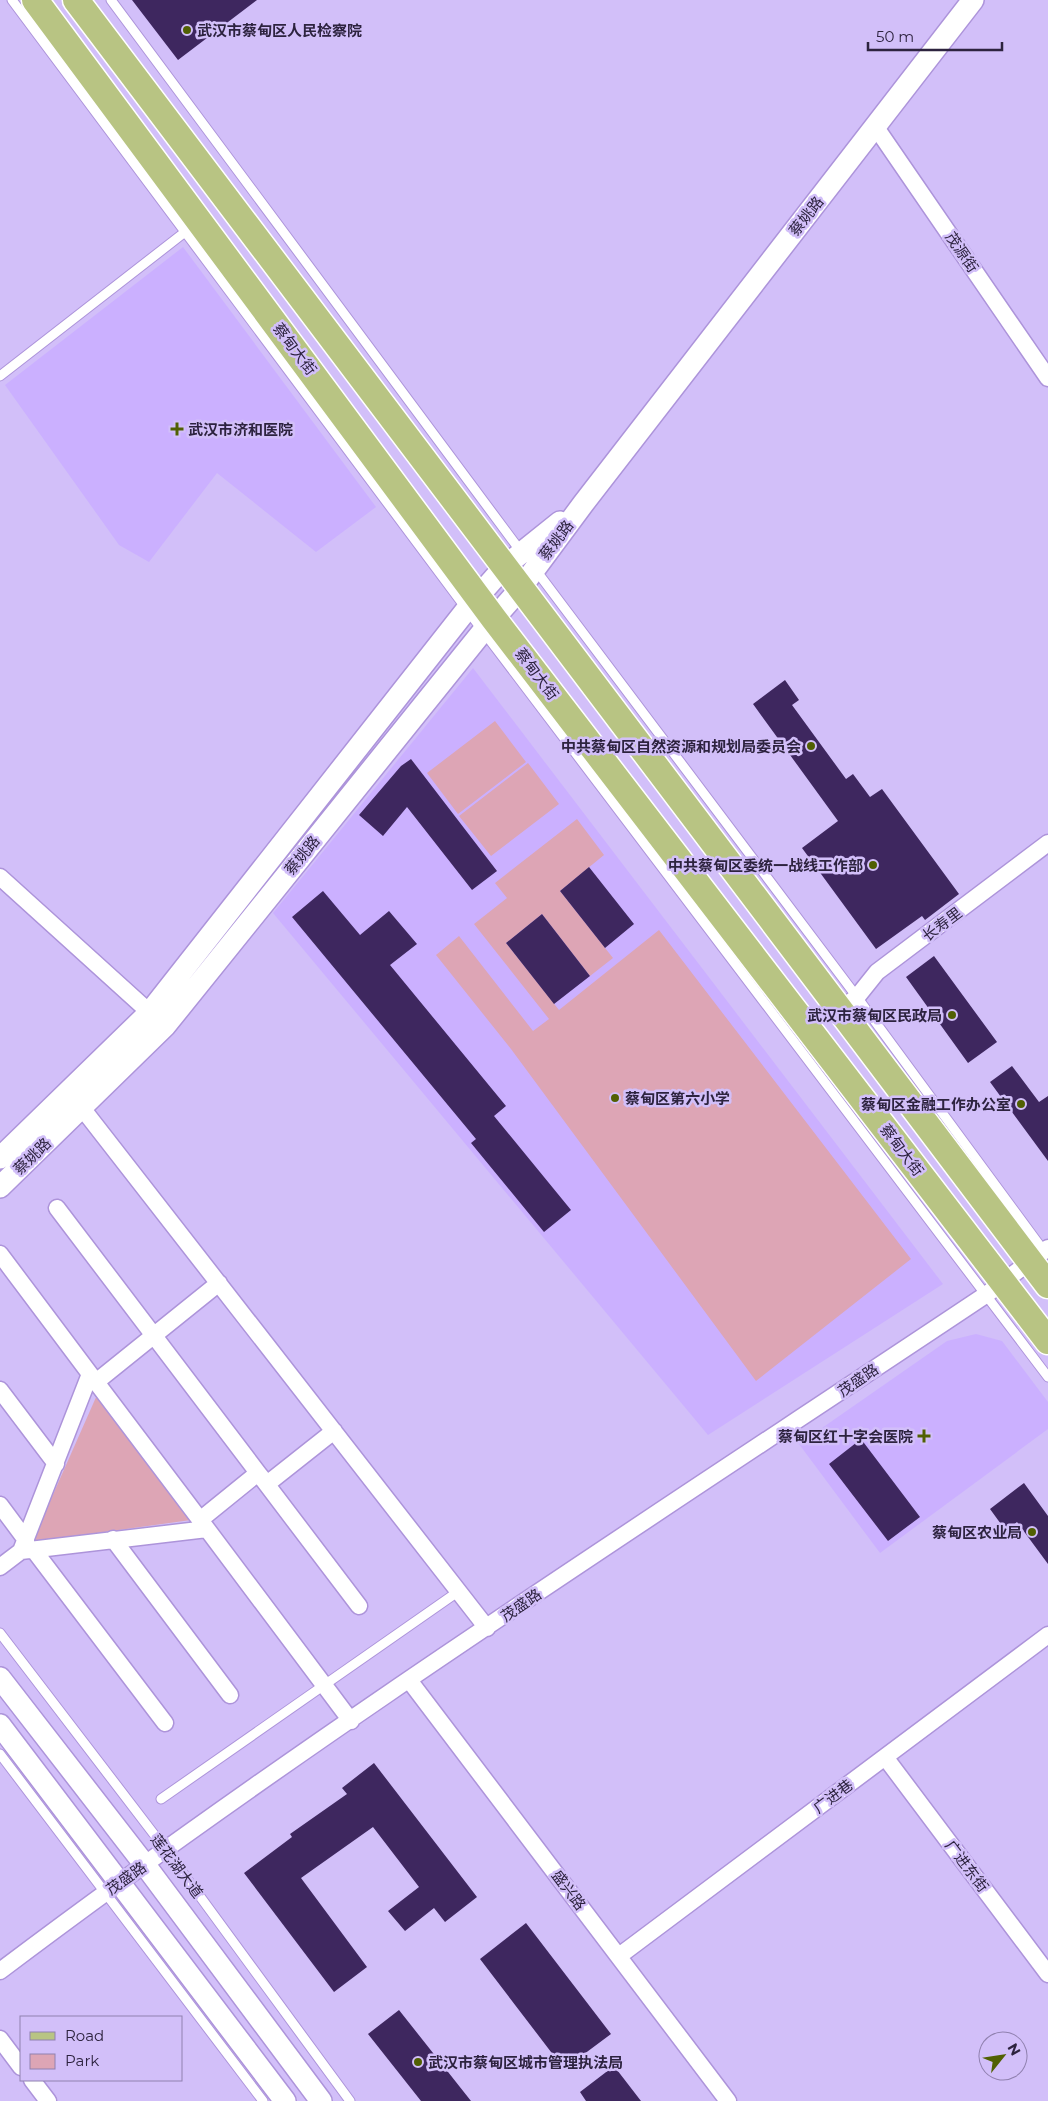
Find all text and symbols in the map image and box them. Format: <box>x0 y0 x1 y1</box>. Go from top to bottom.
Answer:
scale bar <box>868 20 1002 52</box>
place label: 武汉市蔡甸区人民检察院 <box>197 21 362 40</box>
marker: 武汉市蔡甸区人民检察院 <box>181 24 193 36</box>
text: 50 m <box>876 27 914 46</box>
street label: 蔡姚路 <box>785 192 827 240</box>
street label: 茂源街 <box>942 228 982 276</box>
street label: 蔡甸大街 <box>269 319 321 379</box>
place label: 武汉市济和医院 <box>188 420 293 439</box>
marker: 武汉市济和医院 <box>170 422 184 436</box>
street label: 蔡姚路 <box>535 516 577 564</box>
street label: 蔡甸大街 <box>511 644 563 704</box>
place label: 中共蔡甸区自然资源和规划局委员会 <box>561 737 801 756</box>
marker: 中共蔡甸区自然资源和规划局委员会 <box>805 740 817 752</box>
street label: 蔡姚路 <box>280 832 324 878</box>
place label: 中共蔡甸区委统一战线工作部 <box>668 856 863 875</box>
marker: 中共蔡甸区委统一战线工作部 <box>867 859 879 871</box>
street label: 长寿里 <box>918 903 966 945</box>
place label: 武汉市蔡甸区民政局 <box>807 1006 942 1025</box>
marker: 武汉市蔡甸区民政局 <box>946 1009 958 1021</box>
place label: 蔡甸区第六小学 <box>625 1089 730 1108</box>
marker: 蔡甸区第六小学 <box>609 1092 621 1104</box>
place label: 蔡甸区金融工作办公室 <box>861 1095 1011 1114</box>
marker: 蔡甸区金融工作办公室 <box>1015 1098 1027 1110</box>
street label: 蔡甸大街 <box>876 1120 928 1180</box>
street label: 蔡姚路 <box>9 1134 55 1178</box>
street label: 茂盛路 <box>834 1360 882 1400</box>
place label: 蔡甸区红十字会医院 <box>778 1427 913 1446</box>
marker: 蔡甸区红十字会医院 <box>917 1429 931 1443</box>
place label: 蔡甸区农业局 <box>932 1523 1022 1542</box>
marker: 蔡甸区农业局 <box>1026 1526 1038 1538</box>
street label: 茂盛路 <box>497 1585 545 1625</box>
street label: 广进巷 <box>809 1775 857 1817</box>
street label: 莲花湖大道 <box>147 1830 207 1902</box>
street label: 广进东街 <box>941 1836 993 1896</box>
street label: 茂盛路 <box>102 1857 150 1899</box>
street label: 盛兴路 <box>548 1866 590 1914</box>
legend <box>20 2016 182 2081</box>
text: Road <box>65 2026 104 2045</box>
north arrow <box>978 2031 1028 2081</box>
text: N <box>1004 2040 1025 2059</box>
text: Park <box>65 2051 99 2070</box>
place label: 武汉市蔡甸区城市管理执法局 <box>428 2053 623 2072</box>
marker: 武汉市蔡甸区城市管理执法局 <box>412 2056 424 2068</box>

